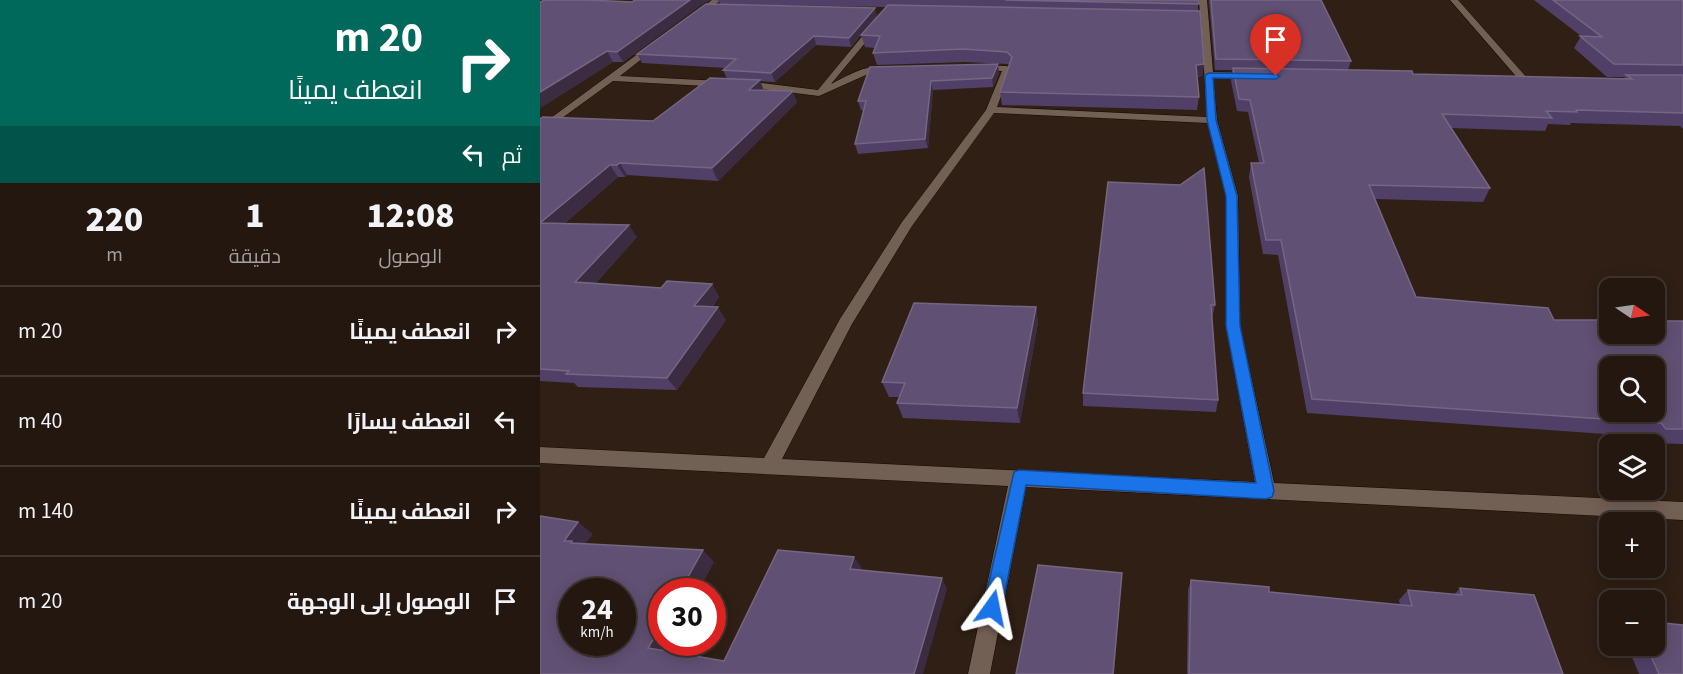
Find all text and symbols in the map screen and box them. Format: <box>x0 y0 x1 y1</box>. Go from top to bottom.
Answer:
text: 20 m <box>334 8 423 68</box>
pin <box>1250 14 1301 76</box>
icon: arrive <box>1259 23 1292 56</box>
icon: right <box>444 24 522 102</box>
text: انعطف يمينًا <box>288 71 423 110</box>
icon: left <box>457 138 490 171</box>
text: ثم <box>502 140 522 172</box>
text: 1 <box>245 190 264 241</box>
text: 12:08 <box>366 190 454 241</box>
text: 220 <box>86 194 143 245</box>
text: m <box>106 241 123 269</box>
text: دقيقة <box>229 243 281 271</box>
text: الوصول <box>379 243 442 271</box>
north arrow <box>1599 278 1665 344</box>
map controls <box>1599 278 1665 656</box>
text: 20 m <box>18 315 63 347</box>
icon: right <box>489 315 522 348</box>
text: انعطف يمينًا <box>349 316 471 348</box>
button: search <box>1599 356 1665 422</box>
text: 40 m <box>18 405 63 437</box>
icon: left <box>489 405 522 438</box>
text: انعطف يسارًا <box>347 406 471 438</box>
button: layers <box>1599 434 1665 500</box>
text: 140 m <box>18 495 73 527</box>
icon: right <box>489 495 522 528</box>
text: انعطف يمينًا <box>349 496 471 528</box>
button: + <box>1599 512 1665 578</box>
position arrow <box>960 576 1024 640</box>
speed limit sign: 30 <box>648 578 726 656</box>
text: 20 m <box>18 585 63 617</box>
icon: arrive <box>489 585 522 618</box>
text: الوصول إلى الوجهة <box>287 586 471 618</box>
text: 24 <box>581 588 613 631</box>
button: − <box>1599 590 1665 656</box>
text: km/h <box>580 622 614 643</box>

